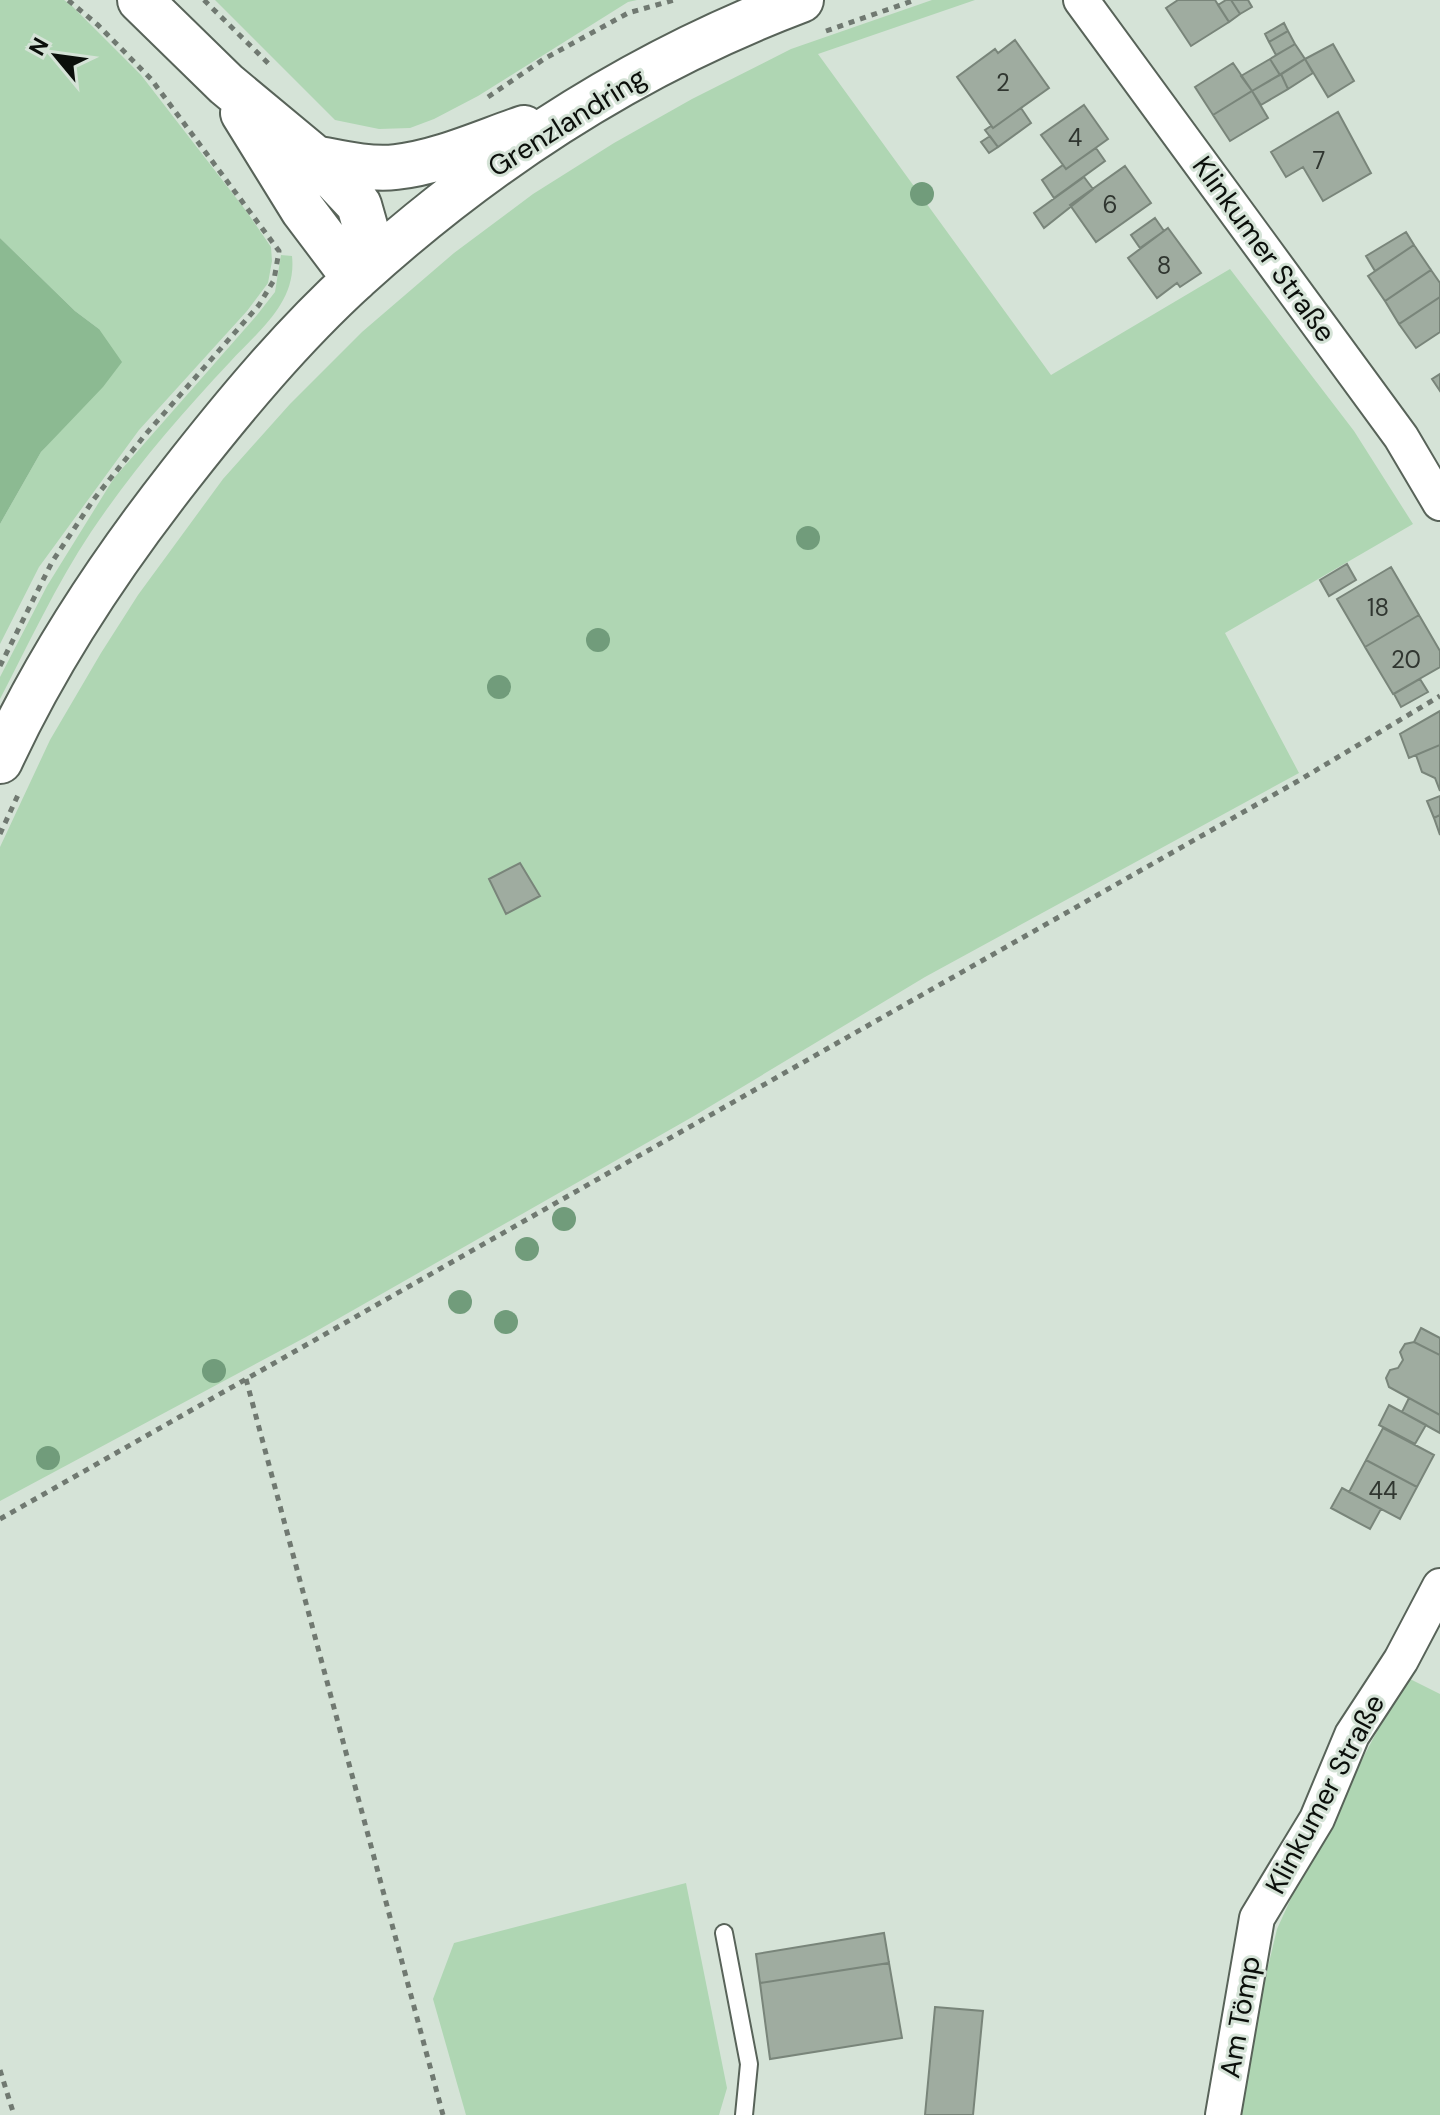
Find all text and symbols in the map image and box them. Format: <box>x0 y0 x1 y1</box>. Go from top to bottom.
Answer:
north arrow <box>16 16 96 96</box>
text: N <box>22 32 56 61</box>
street label: Grenzlandring <box>481 59 653 185</box>
house number: 2 <box>996 67 1010 98</box>
house number: 4 <box>1068 122 1082 153</box>
house number: 7 <box>1313 145 1325 176</box>
street label: Klinkumer Straße <box>1184 149 1344 349</box>
house number: 6 <box>1102 189 1118 220</box>
house number: 8 <box>1157 250 1171 281</box>
house number: 18 <box>1367 592 1389 623</box>
house number: 20 <box>1391 644 1421 675</box>
house number: 44 <box>1368 1475 1398 1506</box>
street label: Klinkumer Straße <box>1257 1688 1393 1900</box>
street label: Am Tömp <box>1211 1953 1269 2081</box>

